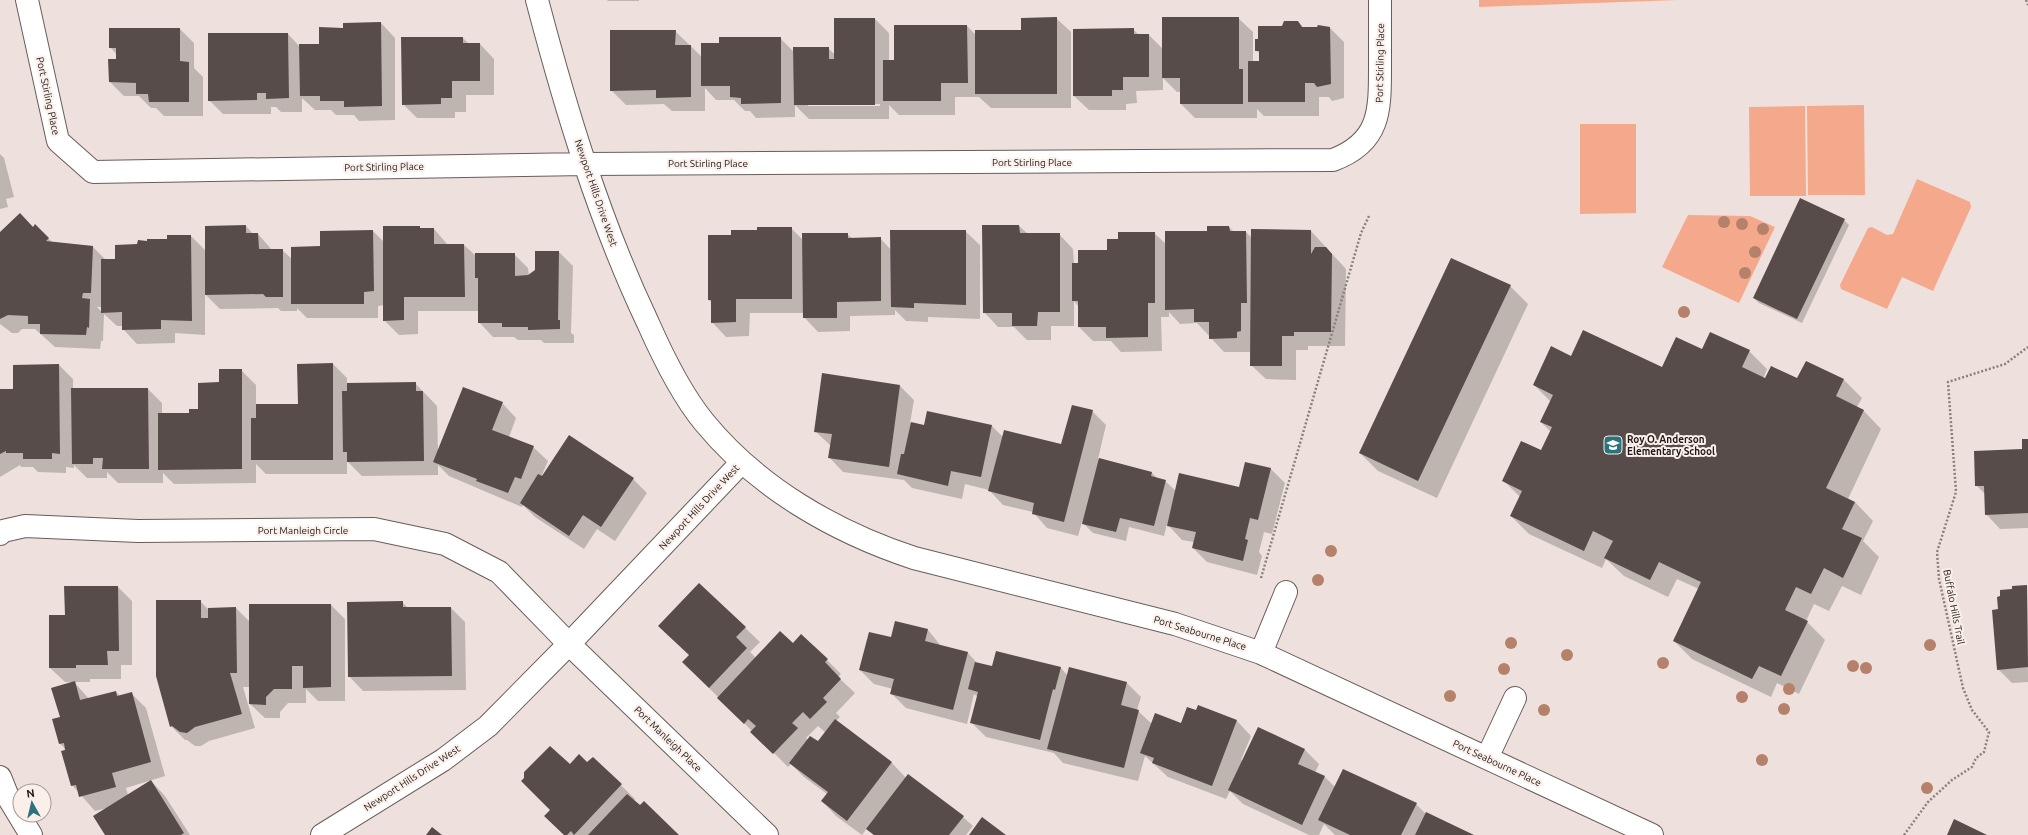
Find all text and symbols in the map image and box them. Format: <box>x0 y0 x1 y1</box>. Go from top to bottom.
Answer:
street label: Port Stirling Place <box>1374 23 1386 103</box>
street label: Port Stirling Place <box>34 56 62 136</box>
street label: Newport Hills Drive West <box>573 138 619 248</box>
street label: Port Stirling Place <box>992 157 1072 168</box>
street label: Port Stirling Place <box>668 158 748 169</box>
street label: Port Stirling Place <box>344 161 424 173</box>
school or university icon: Roy O. Anderson Elementary School <box>1602 434 1624 456</box>
place label: Roy O. Anderson Elementary School <box>1627 434 1715 457</box>
street label: Newport Hills Drive West <box>657 462 741 552</box>
street label: Port Manleigh Circle <box>258 525 348 536</box>
street label: Buffalo Hills Trail <box>1941 569 1967 646</box>
street label: Port Seabourne Place <box>1152 614 1248 652</box>
street label: Port Manleigh Place <box>632 704 704 774</box>
street label: Port Seabourne Place <box>1451 738 1543 788</box>
street label: Newport Hills Drive West <box>362 743 462 813</box>
north arrow <box>12 783 52 823</box>
text: N <box>26 787 36 800</box>

